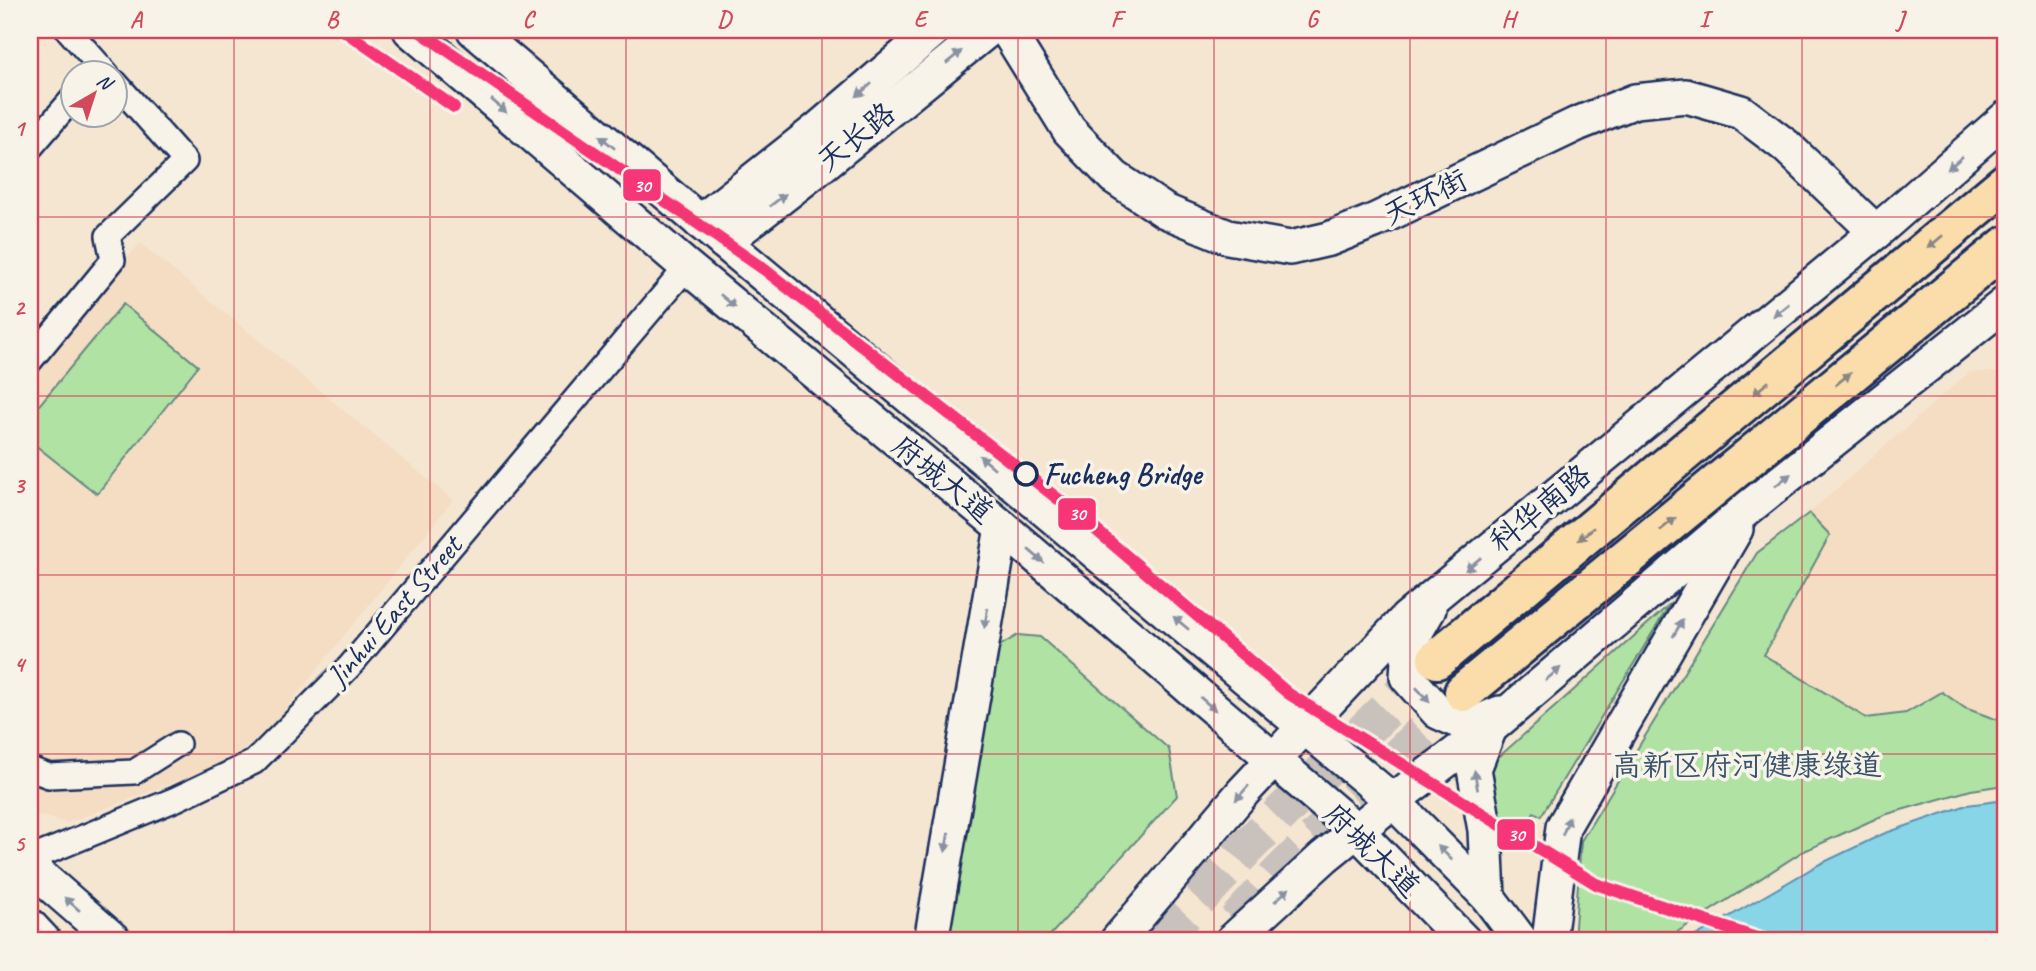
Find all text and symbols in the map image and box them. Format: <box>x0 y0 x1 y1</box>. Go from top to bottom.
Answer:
text: A <box>130 5 144 34</box>
text: B <box>326 5 340 34</box>
text: C <box>523 5 537 34</box>
text: D <box>717 5 733 34</box>
text: E <box>914 5 930 34</box>
text: F <box>1111 5 1127 34</box>
text: G <box>1306 5 1321 34</box>
text: H <box>1501 5 1519 34</box>
text: I <box>1699 5 1714 34</box>
text: J <box>1894 5 1907 34</box>
one-way arrow <box>946 50 963 65</box>
north arrow <box>60 60 130 130</box>
text: N <box>92 69 119 97</box>
one-way arrow <box>855 82 872 97</box>
street label: 天长路 <box>809 94 903 180</box>
one-way arrow <box>491 98 508 113</box>
text: 1 <box>14 114 27 143</box>
one-way arrow <box>598 135 616 150</box>
one-way arrow <box>1946 155 1964 171</box>
street label: 天环街 <box>1376 160 1474 234</box>
line badge: 30 <box>622 168 662 202</box>
text: 30 <box>633 174 653 198</box>
one-way arrow <box>768 193 786 208</box>
one-way arrow <box>1927 235 1945 250</box>
text: 2 <box>14 293 27 322</box>
one-way arrow <box>719 294 737 309</box>
one-way arrow <box>1773 303 1791 318</box>
one-way arrow <box>1835 372 1852 387</box>
one-way arrow <box>1752 381 1770 396</box>
street label: 府城大道 <box>884 426 1002 532</box>
one-way arrow <box>979 455 996 470</box>
place label: Fucheng Bridge <box>1044 455 1204 493</box>
street label: 科华南路 <box>1481 455 1599 561</box>
marker: Fucheng Bridge <box>1014 462 1038 486</box>
text: 3 <box>14 471 27 500</box>
one-way arrow <box>1775 473 1792 488</box>
line badge: 30 <box>1057 497 1097 531</box>
text: 30 <box>1068 502 1088 526</box>
one-way arrow <box>1658 516 1676 531</box>
street label: Jinhui East Street <box>317 526 472 696</box>
one-way arrow <box>1578 527 1596 542</box>
one-way arrow <box>1027 548 1045 564</box>
one-way arrow <box>1465 556 1482 571</box>
one-way arrow <box>981 607 992 629</box>
one-way arrow <box>1173 616 1190 631</box>
one-way arrow <box>1672 619 1684 638</box>
text: 4 <box>14 650 27 679</box>
one-way arrow <box>1545 667 1562 682</box>
one-way arrow <box>1415 686 1431 704</box>
one-way arrow <box>1199 696 1217 712</box>
park label: 高新区府河健康绿道 <box>1612 746 1882 784</box>
one-way arrow <box>1470 769 1481 791</box>
one-way arrow <box>1235 784 1251 801</box>
street label: 府城大道 <box>1316 795 1428 905</box>
one-way arrow <box>1561 815 1572 836</box>
line badge: 30 <box>1496 818 1536 851</box>
text: 30 <box>1507 823 1527 847</box>
text: 5 <box>14 829 26 858</box>
one-way arrow <box>941 831 952 853</box>
one-way arrow <box>1437 845 1453 862</box>
one-way arrow <box>1273 887 1291 903</box>
one-way arrow <box>64 897 81 913</box>

